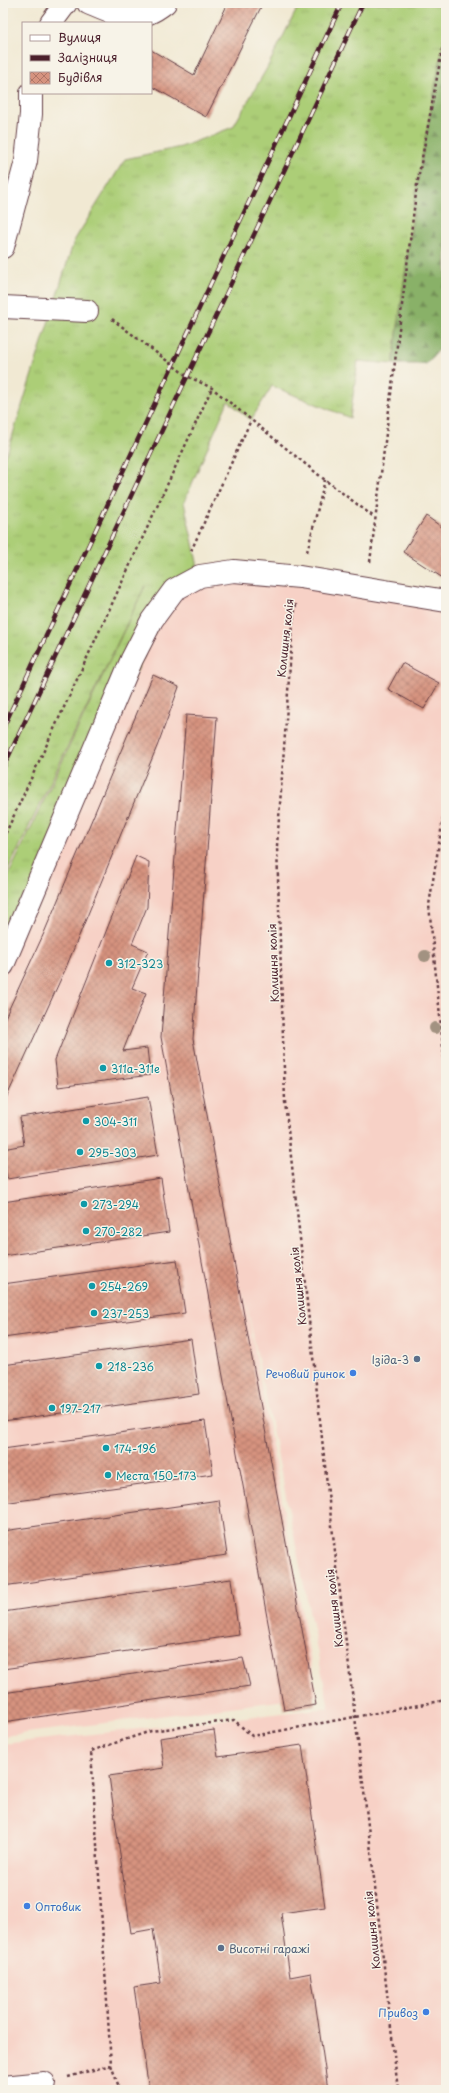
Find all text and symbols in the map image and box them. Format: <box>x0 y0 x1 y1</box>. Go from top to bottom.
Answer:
legend <box>22 22 152 94</box>
text: Вулиця <box>58 28 101 46</box>
text: Залізниця <box>57 48 117 66</box>
text: Будівля <box>58 68 103 86</box>
street label: Колишня колія <box>272 598 298 678</box>
street label: Колишня колія <box>263 923 283 1003</box>
place label: 312-323 <box>117 955 163 972</box>
marker: 312-323 <box>104 958 114 968</box>
place label: 311а-311е <box>111 1060 160 1077</box>
marker: 311а-311е <box>98 1063 108 1073</box>
place label: 304-311 <box>94 1113 137 1130</box>
marker: 304-311 <box>81 1116 91 1126</box>
place label: 295-303 <box>88 1144 137 1161</box>
marker: 295-303 <box>75 1147 85 1157</box>
place label: 273-294 <box>92 1196 139 1213</box>
marker: 273-294 <box>79 1199 89 1209</box>
place label: 270-282 <box>94 1223 143 1240</box>
marker: 270-282 <box>81 1226 91 1236</box>
street label: Колишня колія <box>285 1246 311 1326</box>
place label: 254-269 <box>100 1278 148 1295</box>
marker: 254-269 <box>87 1281 97 1291</box>
place label: 237-253 <box>102 1305 149 1322</box>
marker: 237-253 <box>89 1308 99 1318</box>
place label: Ізіда-3 <box>372 1351 409 1368</box>
marker: Ізіда-3 <box>412 1354 422 1364</box>
place label: 218-236 <box>107 1358 154 1375</box>
marker: 218-236 <box>94 1361 104 1371</box>
place label: Речовий ринок <box>265 1365 345 1382</box>
marker: Речовий ринок <box>348 1368 358 1378</box>
place label: 197-217 <box>60 1400 101 1417</box>
marker: 197-217 <box>47 1403 57 1413</box>
place label: 174-196 <box>114 1440 157 1457</box>
marker: 174-196 <box>101 1443 111 1453</box>
place label: Места 150-173 <box>116 1467 197 1484</box>
marker: Места 150-173 <box>103 1470 113 1480</box>
street label: Колишня колія <box>321 1568 347 1648</box>
street label: Колишня колія <box>359 1890 385 1970</box>
place label: Оптовик <box>35 1898 82 1915</box>
marker: Оптовик <box>22 1901 32 1911</box>
place label: Висотні гаражі <box>229 1940 310 1957</box>
marker: Висотні гаражі <box>216 1943 226 1953</box>
place label: Привоз <box>378 2004 418 2021</box>
marker: Привоз <box>421 2007 431 2017</box>

